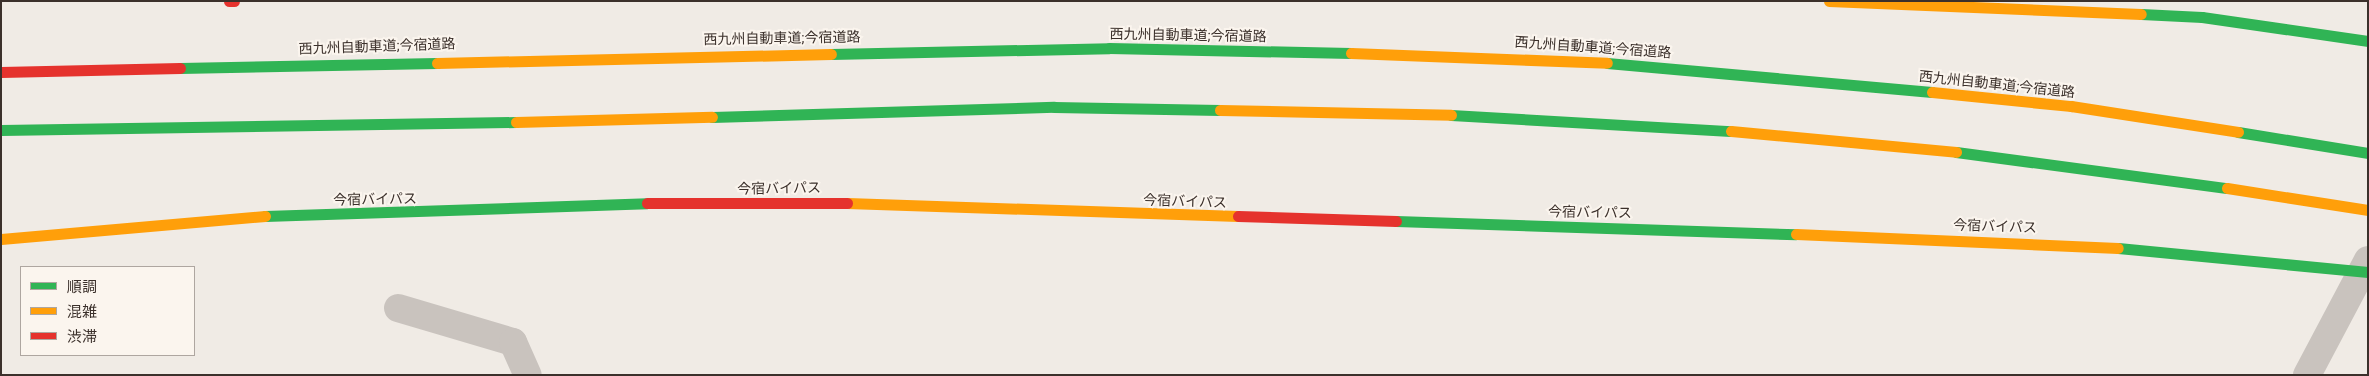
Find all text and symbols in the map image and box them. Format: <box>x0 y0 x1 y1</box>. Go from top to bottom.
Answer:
street label: 西九州自動車道;今宿道路 <box>1109 25 1267 45</box>
street label: 西九州自動車道;今宿道路 <box>703 28 861 48</box>
street label: 西九州自動車道;今宿道路 <box>1514 33 1672 61</box>
street label: 西九州自動車道;今宿道路 <box>298 35 456 57</box>
street label: 西九州自動車道;今宿道路 <box>1918 67 2076 101</box>
street label: 今宿バイパス <box>737 179 821 197</box>
street label: 今宿バイパス <box>333 190 417 208</box>
street label: 今宿バイパス <box>1143 191 1227 211</box>
street label: 今宿バイパス <box>1548 203 1632 221</box>
street label: 今宿バイパス <box>1953 216 2037 236</box>
legend <box>20 266 195 356</box>
text: 順調 <box>67 278 97 296</box>
text: 混雑 <box>67 303 97 321</box>
text: 渋滞 <box>67 328 97 346</box>

